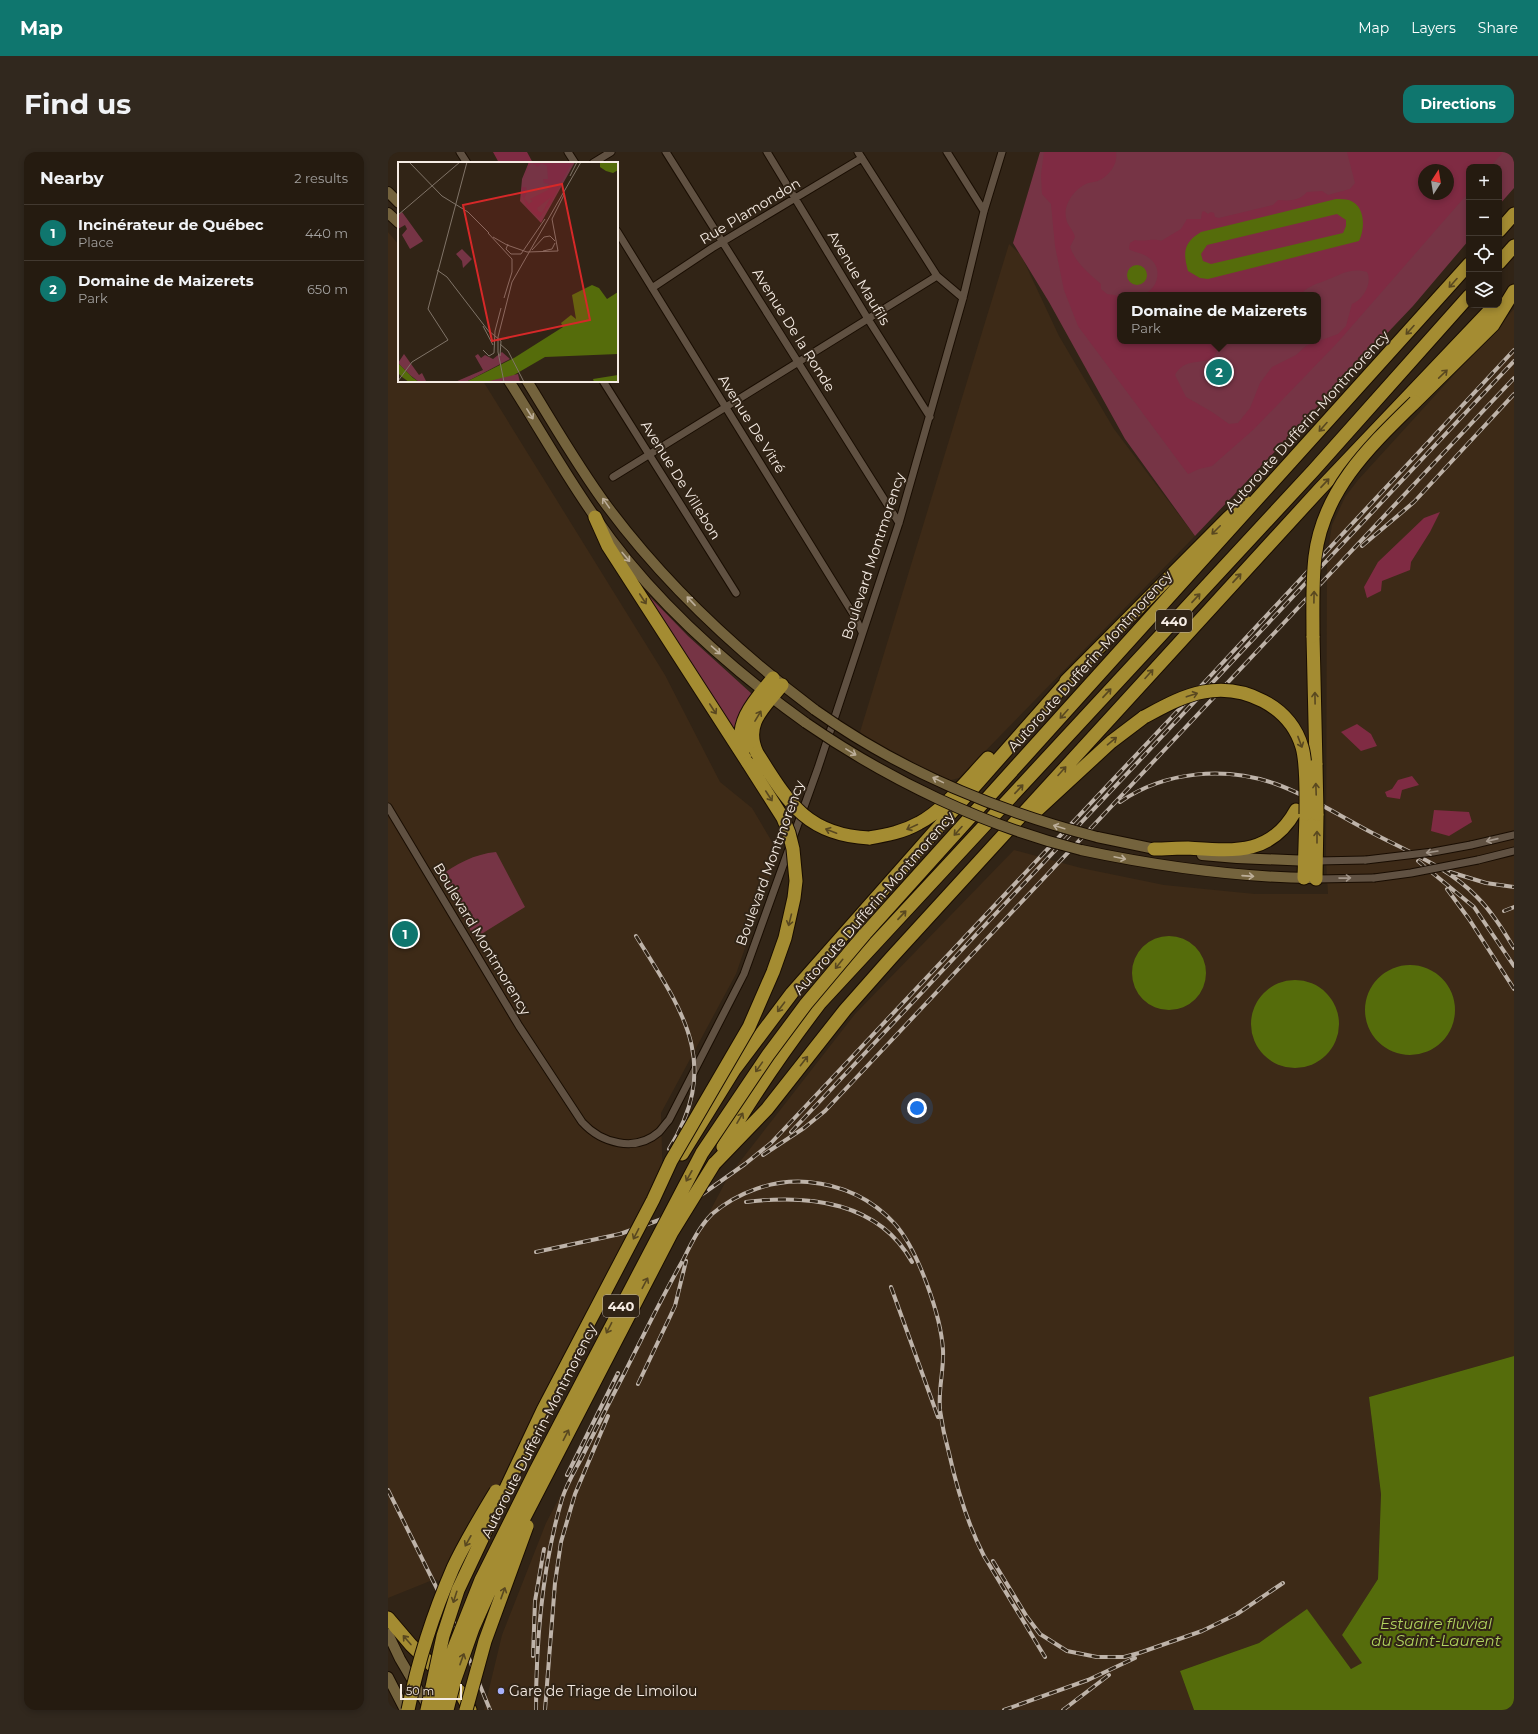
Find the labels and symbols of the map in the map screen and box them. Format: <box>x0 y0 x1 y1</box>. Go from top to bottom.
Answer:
inset map <box>398 162 618 382</box>
north arrow <box>1418 164 1454 200</box>
street label: Rue Plamondon <box>696 174 804 248</box>
street label: Avenue Maufils <box>824 228 894 328</box>
street label: Avenue De la Ronde <box>749 265 839 395</box>
one-way arrow <box>1448 277 1457 288</box>
one-way arrow <box>1405 325 1415 335</box>
street label: Autoroute Dufferin-Montmorency <box>1221 327 1393 515</box>
pin: 2 <box>1206 357 1232 387</box>
one-way arrow <box>1438 370 1448 379</box>
street label: Avenue De Vitré <box>714 371 790 477</box>
one-way arrow <box>526 408 534 419</box>
street label: Avenue De Villebon <box>637 417 725 543</box>
one-way arrow <box>1318 422 1328 432</box>
street label: Boulevard Montmorency <box>837 470 909 642</box>
one-way arrow <box>1320 478 1330 488</box>
one-way arrow <box>602 498 610 509</box>
one-way arrow <box>1211 525 1221 535</box>
one-way arrow <box>621 551 630 562</box>
street label: Autoroute Dufferin-Montmorency <box>1004 567 1176 755</box>
one-way arrow <box>1232 574 1241 584</box>
one-way arrow <box>1310 591 1317 604</box>
one-way arrow <box>639 593 647 605</box>
one-way arrow <box>1191 593 1200 603</box>
one-way arrow <box>686 596 696 606</box>
road number: 440 <box>1156 610 1192 632</box>
one-way arrow <box>711 645 721 655</box>
one-way arrow <box>1145 669 1154 680</box>
one-way arrow <box>1102 688 1112 698</box>
one-way arrow <box>1186 691 1199 698</box>
one-way arrow <box>1311 692 1319 705</box>
one-way arrow <box>709 703 717 714</box>
one-way arrow <box>1060 708 1069 718</box>
one-way arrow <box>754 711 762 722</box>
one-way arrow <box>1297 736 1304 748</box>
one-way arrow <box>1106 737 1117 746</box>
one-way arrow <box>845 748 857 756</box>
one-way arrow <box>1057 766 1066 776</box>
one-way arrow <box>933 776 945 783</box>
street label: Boulevard Montmorency <box>732 777 808 948</box>
one-way arrow <box>1312 783 1320 796</box>
one-way arrow <box>1014 784 1023 794</box>
one-way arrow <box>765 790 773 801</box>
street label: Autoroute Dufferin-Montmorency <box>789 807 959 998</box>
one-way arrow <box>1053 823 1066 830</box>
one-way arrow <box>906 824 918 831</box>
one-way arrow <box>826 826 838 834</box>
one-way arrow <box>953 826 963 836</box>
one-way arrow <box>1313 831 1321 844</box>
one-way arrow <box>1486 837 1499 844</box>
one-way arrow <box>1426 848 1439 856</box>
one-way arrow <box>1113 854 1126 862</box>
street label: Boulevard Montmorency <box>429 859 535 1019</box>
one-way arrow <box>1241 872 1254 879</box>
one-way arrow <box>1338 874 1351 882</box>
one-way arrow <box>897 910 907 920</box>
one-way arrow <box>785 913 793 926</box>
pin: 1 <box>392 919 418 949</box>
one-way arrow <box>834 959 843 969</box>
one-way arrow <box>777 1002 786 1013</box>
one-way arrow <box>800 1056 808 1067</box>
one-way arrow <box>755 1061 763 1072</box>
your location <box>907 1098 927 1118</box>
one-way arrow <box>736 1112 744 1124</box>
one-way arrow <box>685 1170 692 1182</box>
one-way arrow <box>631 1228 639 1240</box>
one-way arrow <box>642 1277 649 1289</box>
road number: 440 <box>603 1295 639 1317</box>
street label: Autoroute Dufferin-Montmorency <box>477 1321 601 1541</box>
one-way arrow <box>605 1322 612 1334</box>
one-way arrow <box>562 1430 570 1442</box>
one-way arrow <box>464 1535 471 1547</box>
one-way arrow <box>500 1587 508 1599</box>
one-way arrow <box>451 1591 458 1604</box>
water label: Estuaire fluvial du Saint-Laurent <box>1371 1614 1501 1650</box>
one-way arrow <box>402 1635 411 1646</box>
one-way arrow <box>459 1654 467 1666</box>
scale bar <box>400 1682 462 1701</box>
place label: Gare de Triage de Limoilou <box>509 1682 697 1700</box>
marker: Gare de Triage de Limoilou <box>496 1686 506 1696</box>

